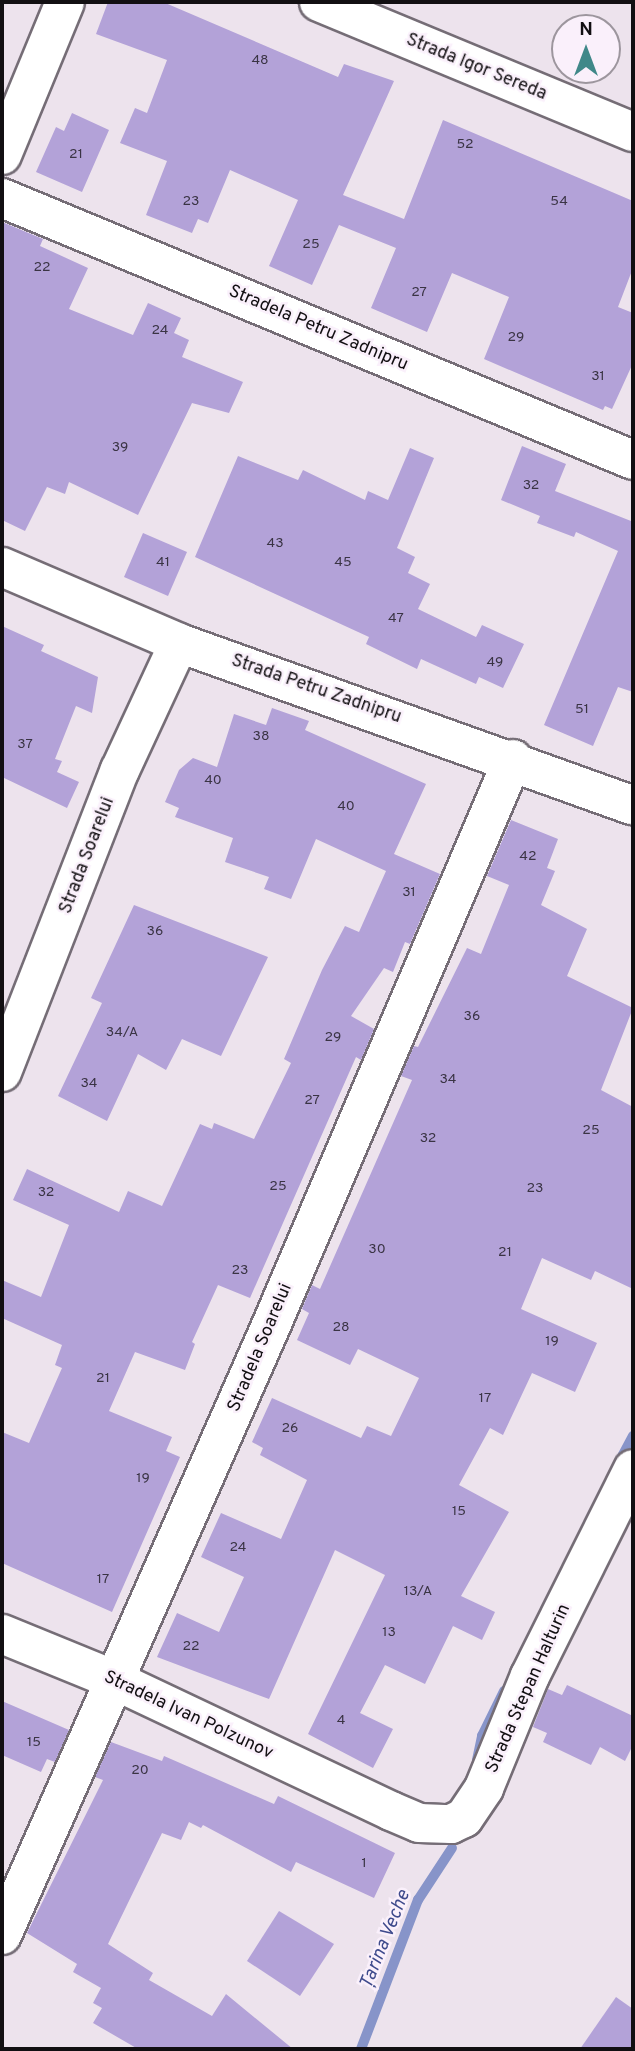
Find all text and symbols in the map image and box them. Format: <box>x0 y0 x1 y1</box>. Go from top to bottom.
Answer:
north arrow <box>551 14 621 84</box>
text: N <box>579 18 593 42</box>
street label: Strada Igor Sereda <box>403 30 549 106</box>
house number: 48 <box>251 53 269 69</box>
house number: 52 <box>456 137 474 153</box>
house number: 21 <box>69 147 83 163</box>
house number: 23 <box>183 194 199 210</box>
house number: 54 <box>550 194 568 210</box>
house number: 25 <box>302 237 320 253</box>
house number: 22 <box>33 260 51 276</box>
street label: Stradela Petru Zadnipru <box>225 281 411 377</box>
house number: 27 <box>411 285 427 301</box>
house number: 24 <box>151 323 169 339</box>
house number: 29 <box>508 330 524 346</box>
house number: 31 <box>591 369 605 385</box>
house number: 39 <box>112 440 128 456</box>
house number: 32 <box>523 478 539 494</box>
house number: 43 <box>266 536 284 552</box>
house number: 41 <box>156 555 170 571</box>
house number: 45 <box>334 555 352 571</box>
house number: 47 <box>388 611 404 627</box>
street label: Strada Petru Zadnipru <box>228 651 404 729</box>
house number: 49 <box>487 655 503 671</box>
house number: 51 <box>575 702 589 718</box>
house number: 38 <box>253 729 269 745</box>
house number: 37 <box>17 737 33 753</box>
house number: 40 <box>204 773 222 789</box>
street label: Strada Soarelui <box>56 795 120 917</box>
house number: 40 <box>337 799 355 815</box>
house number: 42 <box>519 849 537 865</box>
house number: 31 <box>402 885 416 901</box>
house number: 36 <box>147 924 163 940</box>
house number: 36 <box>464 1009 480 1025</box>
house number: 34/A <box>106 1025 138 1041</box>
house number: 29 <box>325 1030 341 1046</box>
house number: 34 <box>439 1072 457 1088</box>
house number: 34 <box>80 1076 98 1092</box>
house number: 27 <box>304 1093 320 1109</box>
house number: 25 <box>582 1123 600 1139</box>
house number: 32 <box>420 1131 436 1147</box>
house number: 25 <box>269 1179 287 1195</box>
house number: 23 <box>527 1181 543 1197</box>
house number: 32 <box>38 1185 54 1201</box>
house number: 30 <box>368 1242 386 1258</box>
house number: 21 <box>498 1245 512 1261</box>
house number: 23 <box>232 1263 248 1279</box>
street label: Stradela Soarelui <box>224 1281 298 1415</box>
house number: 28 <box>332 1320 350 1336</box>
house number: 19 <box>545 1334 559 1350</box>
house number: 21 <box>96 1371 110 1387</box>
house number: 17 <box>479 1391 491 1407</box>
house number: 26 <box>282 1421 298 1437</box>
house number: 19 <box>136 1471 150 1487</box>
house number: 15 <box>452 1504 466 1520</box>
house number: 24 <box>229 1540 247 1556</box>
house number: 17 <box>97 1572 109 1588</box>
house number: 13/A <box>404 1584 432 1600</box>
street label: Strada Stepan Halturin <box>482 1601 576 1777</box>
house number: 13 <box>382 1625 396 1641</box>
house number: 22 <box>182 1639 200 1655</box>
street label: Stradela Ivan Polzunov <box>100 1667 276 1765</box>
house number: 4 <box>337 1713 345 1729</box>
house number: 15 <box>27 1735 41 1751</box>
house number: 20 <box>131 1763 149 1779</box>
house number: 1 <box>361 1856 367 1872</box>
water label: Țarina Veche <box>356 1887 416 1993</box>

